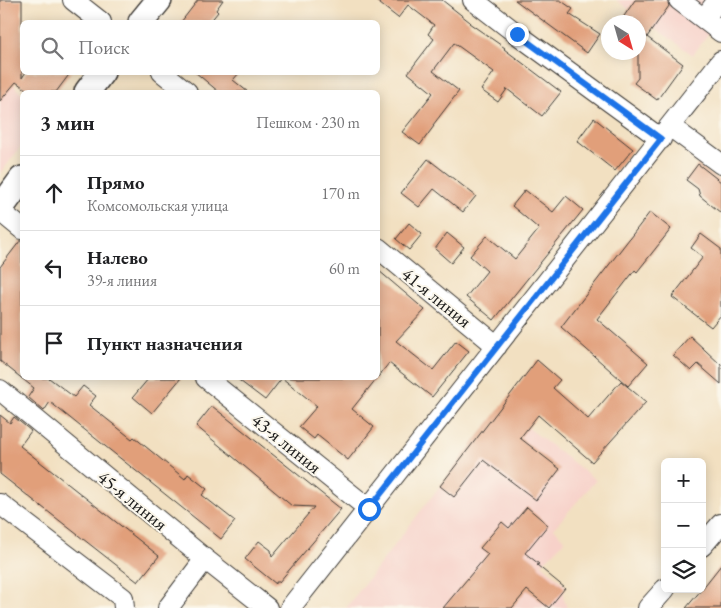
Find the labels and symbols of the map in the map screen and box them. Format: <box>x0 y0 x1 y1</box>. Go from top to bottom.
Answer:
north arrow <box>601 15 646 60</box>
route end <box>506 23 529 46</box>
street label: 41-я линия <box>396 261 477 334</box>
street label: 43-я линия <box>246 407 327 480</box>
street label: 45-я линия <box>92 464 173 537</box>
route start <box>358 498 381 521</box>

